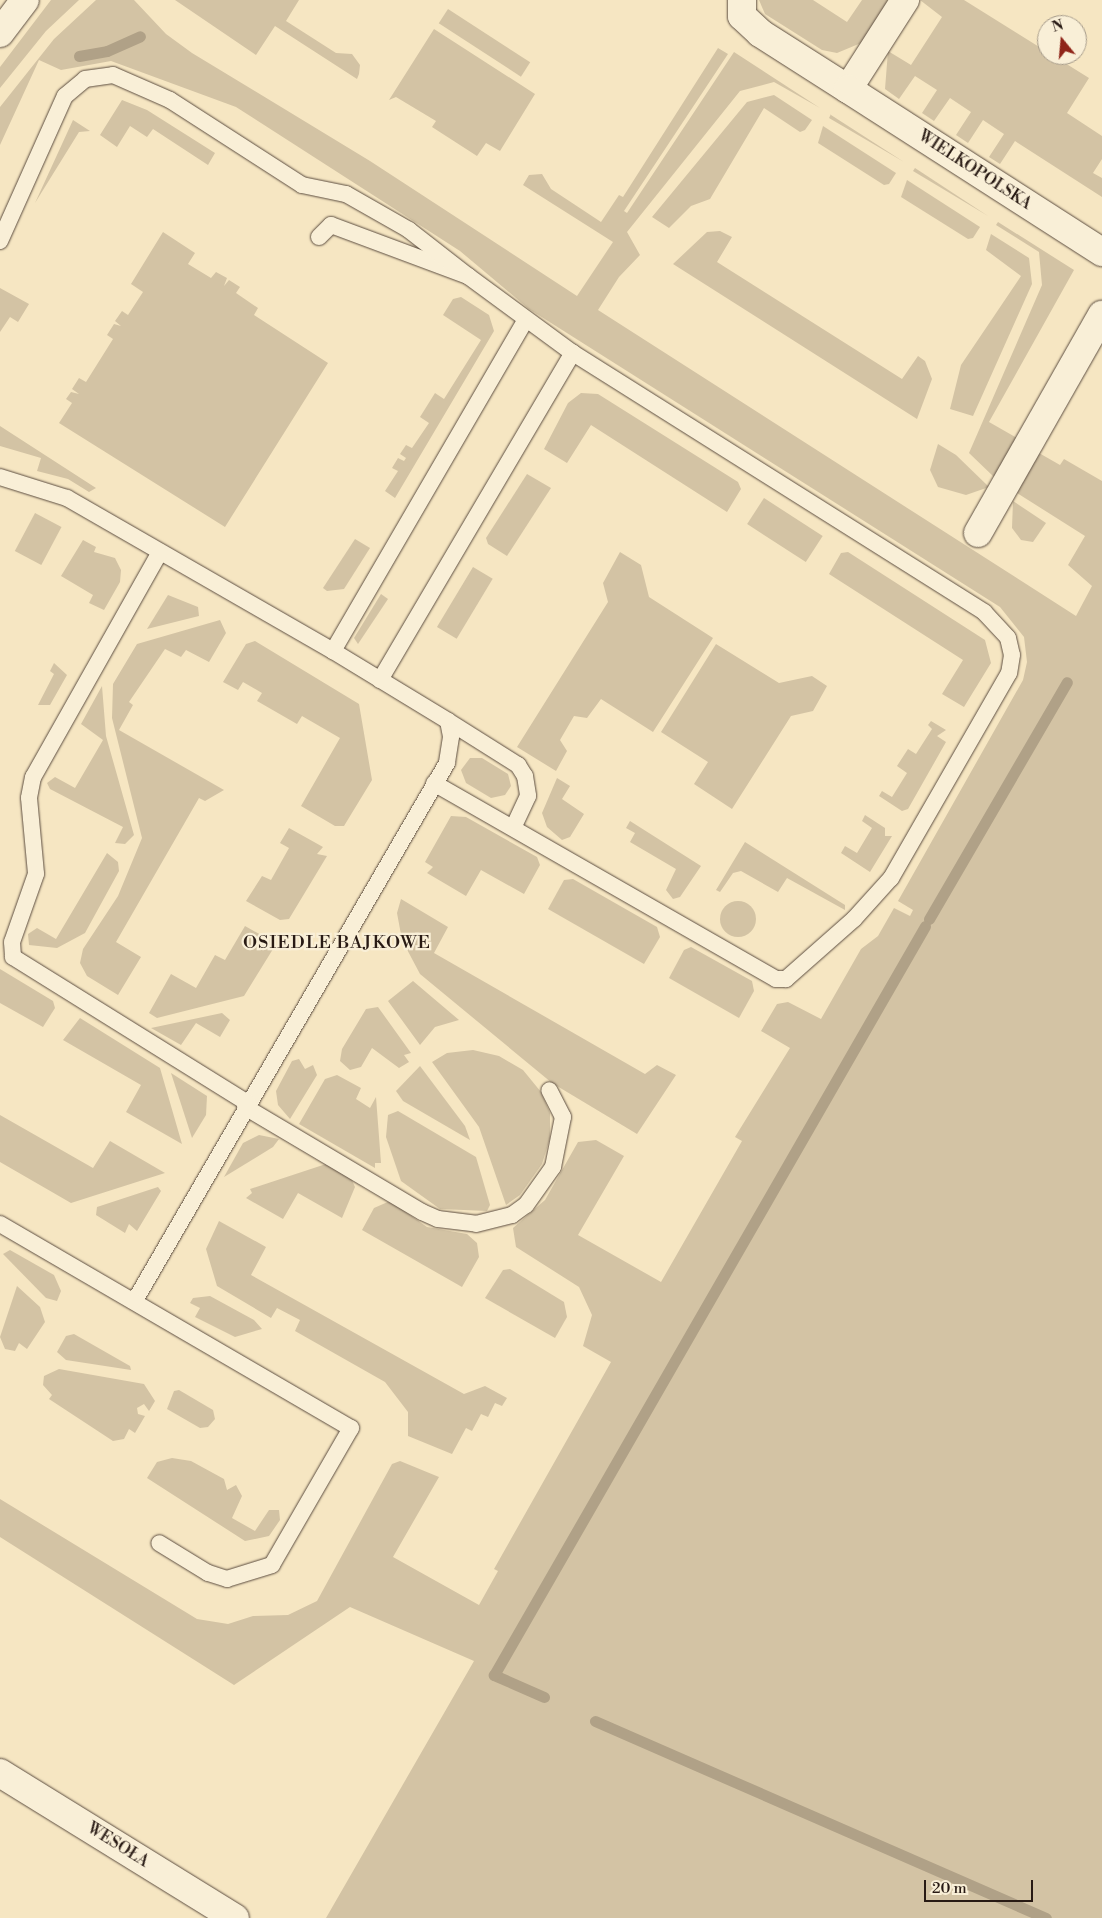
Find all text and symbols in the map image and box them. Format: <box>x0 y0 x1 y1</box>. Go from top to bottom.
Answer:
north arrow <box>1037 15 1087 65</box>
text: N <box>1050 16 1066 37</box>
street label: WIELKOPOLSKA <box>915 126 1035 214</box>
district label: OSIEDLE BAJKOWE <box>241 932 433 954</box>
street label: WESOŁA <box>84 1819 152 1871</box>
scale bar <box>927 1870 1036 1902</box>
text: 20 m <box>932 1879 967 1898</box>

